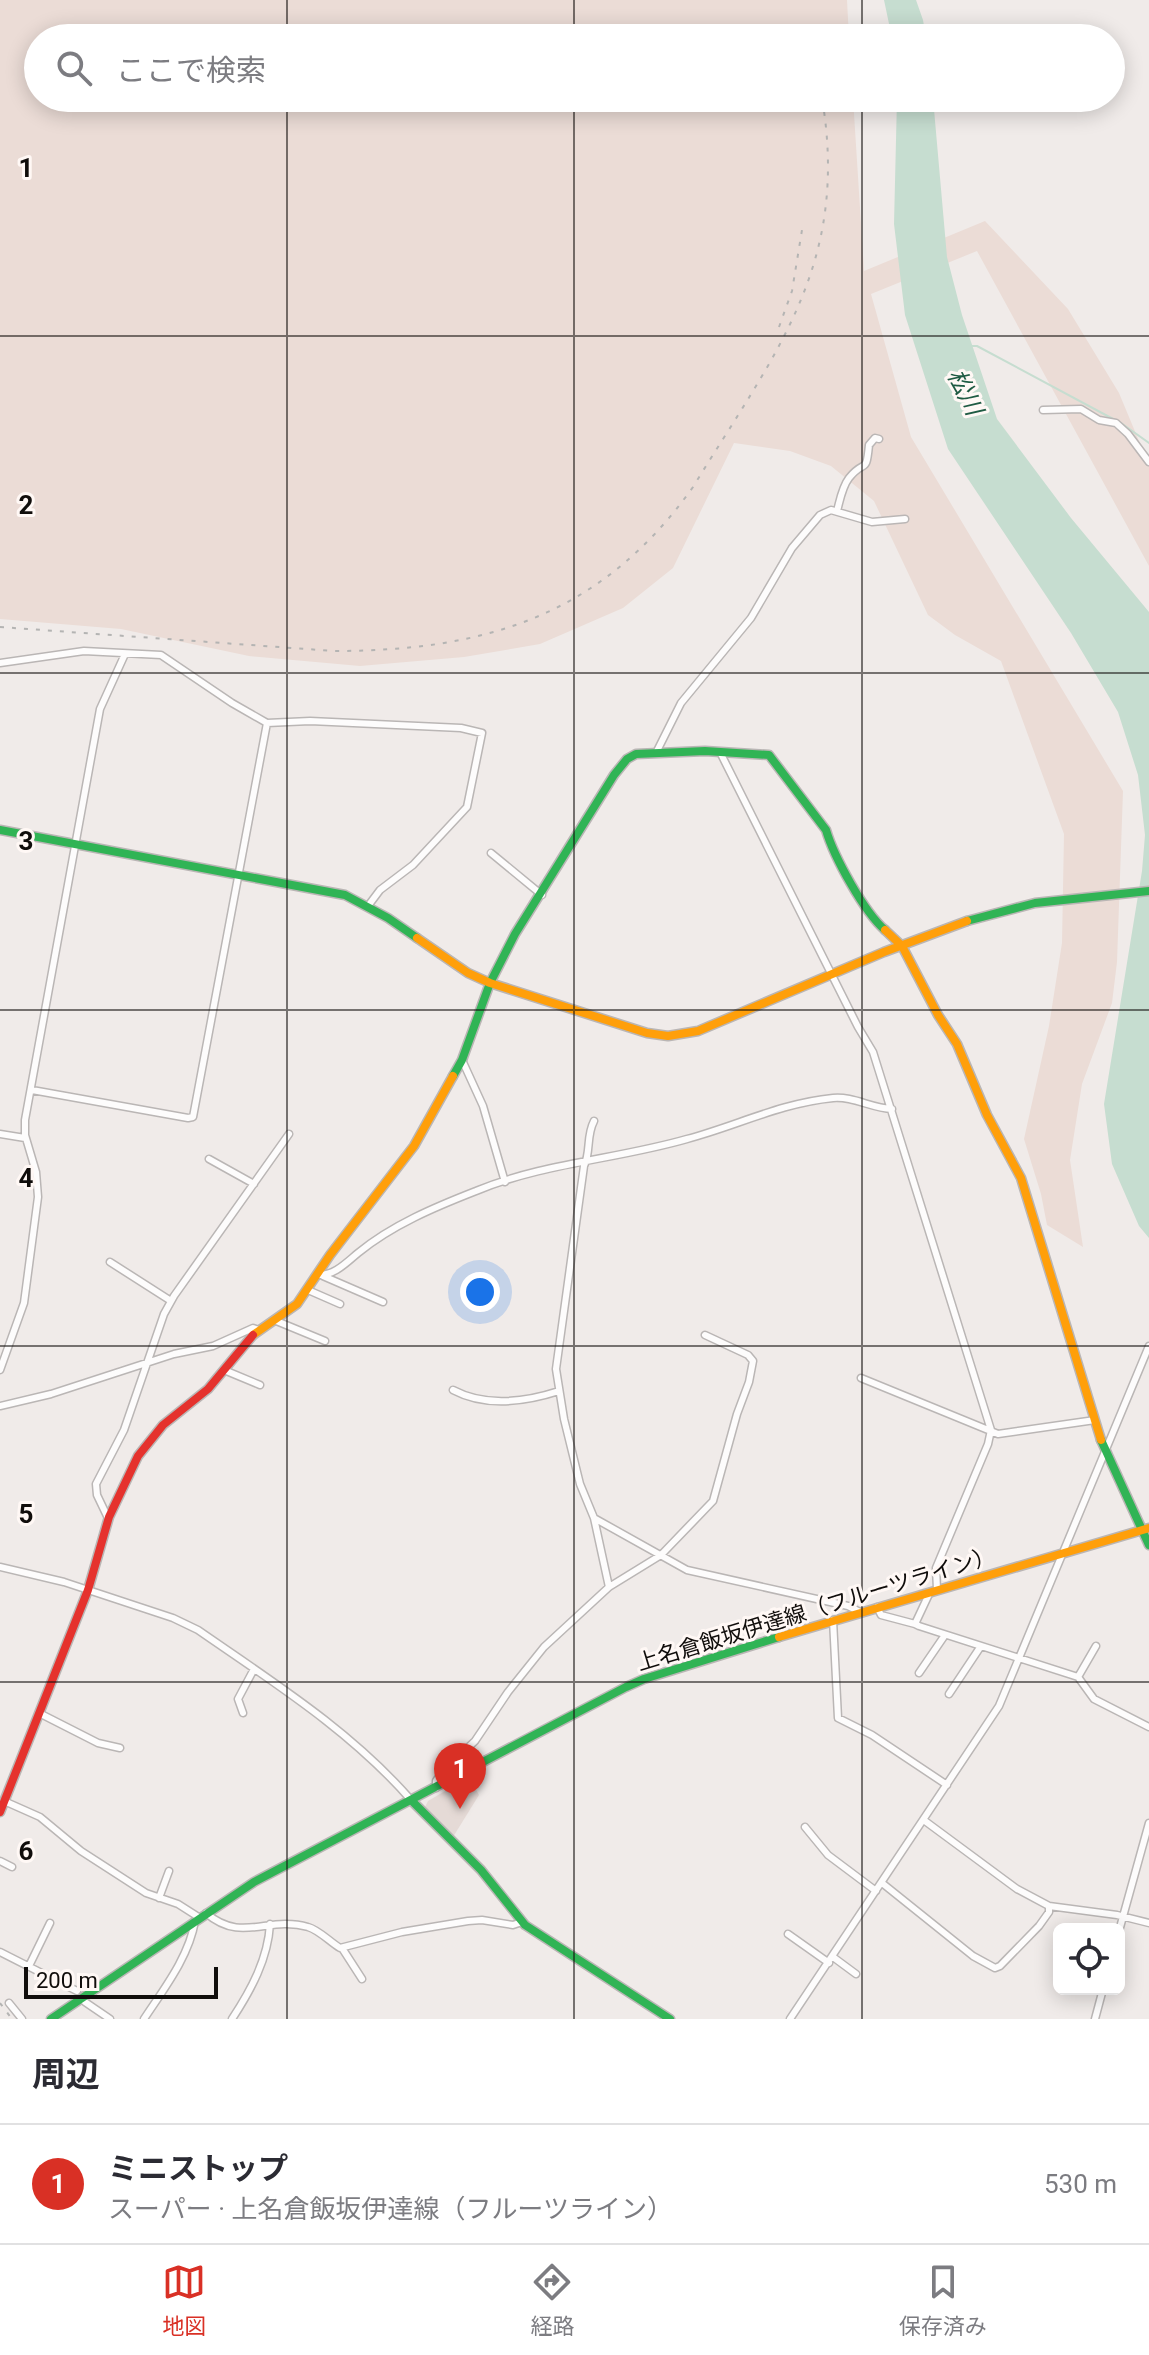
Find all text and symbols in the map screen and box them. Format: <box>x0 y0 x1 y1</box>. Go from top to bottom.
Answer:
search box <box>24 24 1125 112</box>
icon: search <box>52 46 96 90</box>
text: ここで検索 <box>116 53 266 88</box>
text: 1 <box>19 153 33 183</box>
water label: 松川 <box>942 364 990 422</box>
text: 2 <box>19 490 33 520</box>
text: 3 <box>19 826 33 856</box>
text: 4 <box>19 1163 34 1193</box>
your location <box>460 1272 500 1312</box>
text: 5 <box>19 1499 33 1529</box>
street label: 上名倉飯坂伊達線（フルーツライン） <box>634 1542 998 1676</box>
pin: 1 <box>434 1743 486 1809</box>
text: 6 <box>19 1836 34 1866</box>
map controls <box>1053 1923 1125 1995</box>
button: locate <box>1053 1923 1125 1995</box>
scale bar <box>24 1963 218 1999</box>
text: 200 m <box>36 1968 98 1993</box>
text: 周辺 <box>32 2054 100 2094</box>
text: ミニストップ <box>108 2151 288 2186</box>
text: 1 <box>51 2169 65 2199</box>
text: 530 m <box>1044 2169 1117 2199</box>
text: スーパー · 上名倉飯坂伊達線（フルーツライン） <box>108 2194 673 2224</box>
tab: 地図 <box>162 2260 206 2340</box>
tab: 経路 <box>530 2260 575 2340</box>
tab: 保存済み <box>899 2260 987 2340</box>

